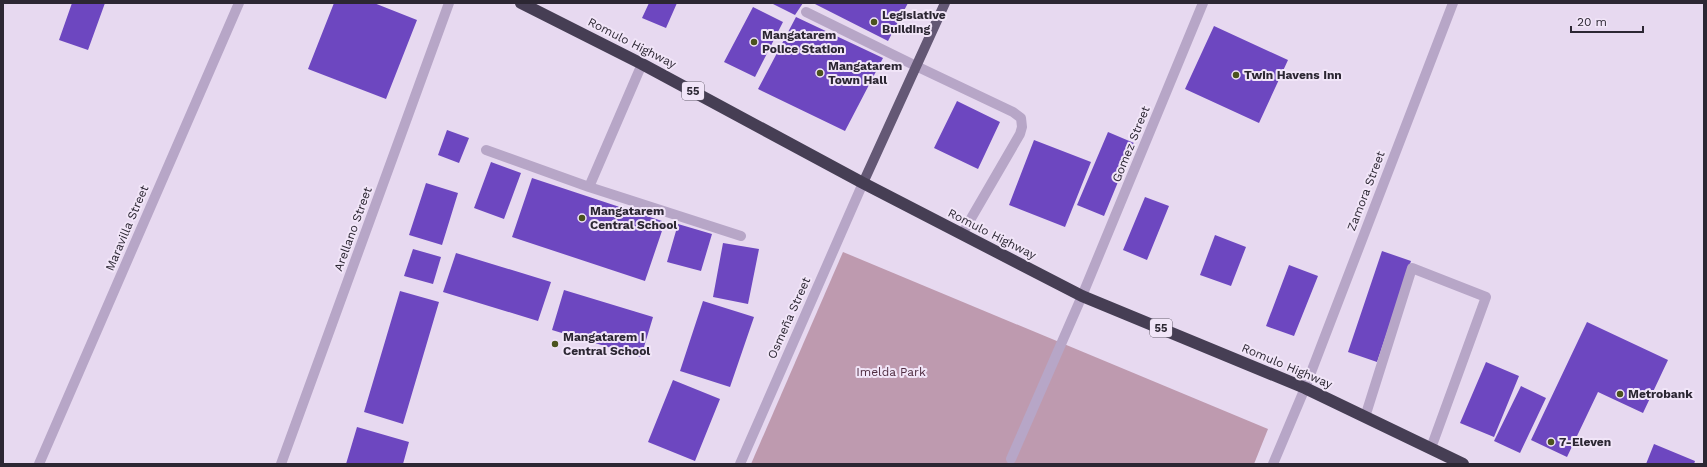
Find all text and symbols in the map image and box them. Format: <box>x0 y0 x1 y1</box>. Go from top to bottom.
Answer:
place label: Legislative Building <box>882 8 946 36</box>
scale bar <box>1571 8 1643 34</box>
street label: Romulo Highway <box>586 15 679 72</box>
text: 20 m <box>1577 15 1607 29</box>
marker: Legislative Building <box>869 17 879 27</box>
place label: Mangatarem Police Station <box>762 28 845 56</box>
marker: Mangatarem Police Station <box>749 37 759 47</box>
place label: Mangatarem Town Hall <box>828 59 902 87</box>
marker: Mangatarem Town Hall <box>815 68 825 78</box>
place label: Twin Havens Inn <box>1244 68 1342 82</box>
marker: Twin Havens Inn <box>1231 70 1241 80</box>
road number: 55 <box>682 82 704 100</box>
street label: Gomez Street <box>1109 104 1153 184</box>
street label: Zamora Street <box>1344 149 1388 233</box>
street label: Maravilla Street <box>103 183 151 273</box>
street label: Arellano Street <box>331 185 375 273</box>
place label: Mangatarem Central School <box>590 204 677 232</box>
street label: Romulo Highway <box>946 206 1039 263</box>
marker: Mangatarem Central School <box>577 213 587 223</box>
street label: Osmeña Street <box>765 275 813 361</box>
road number: 55 <box>1150 319 1172 337</box>
place label: Mangatarem I Central School <box>563 330 650 358</box>
marker: Mangatarem I Central School <box>550 339 560 349</box>
street label: Romulo Highway <box>1240 341 1335 392</box>
park label: Imelda Park <box>856 365 926 379</box>
place label: Metrobank <box>1628 387 1693 401</box>
marker: Metrobank <box>1615 389 1625 399</box>
place label: 7-Eleven <box>1559 435 1611 449</box>
marker: 7-Eleven <box>1546 437 1556 447</box>

